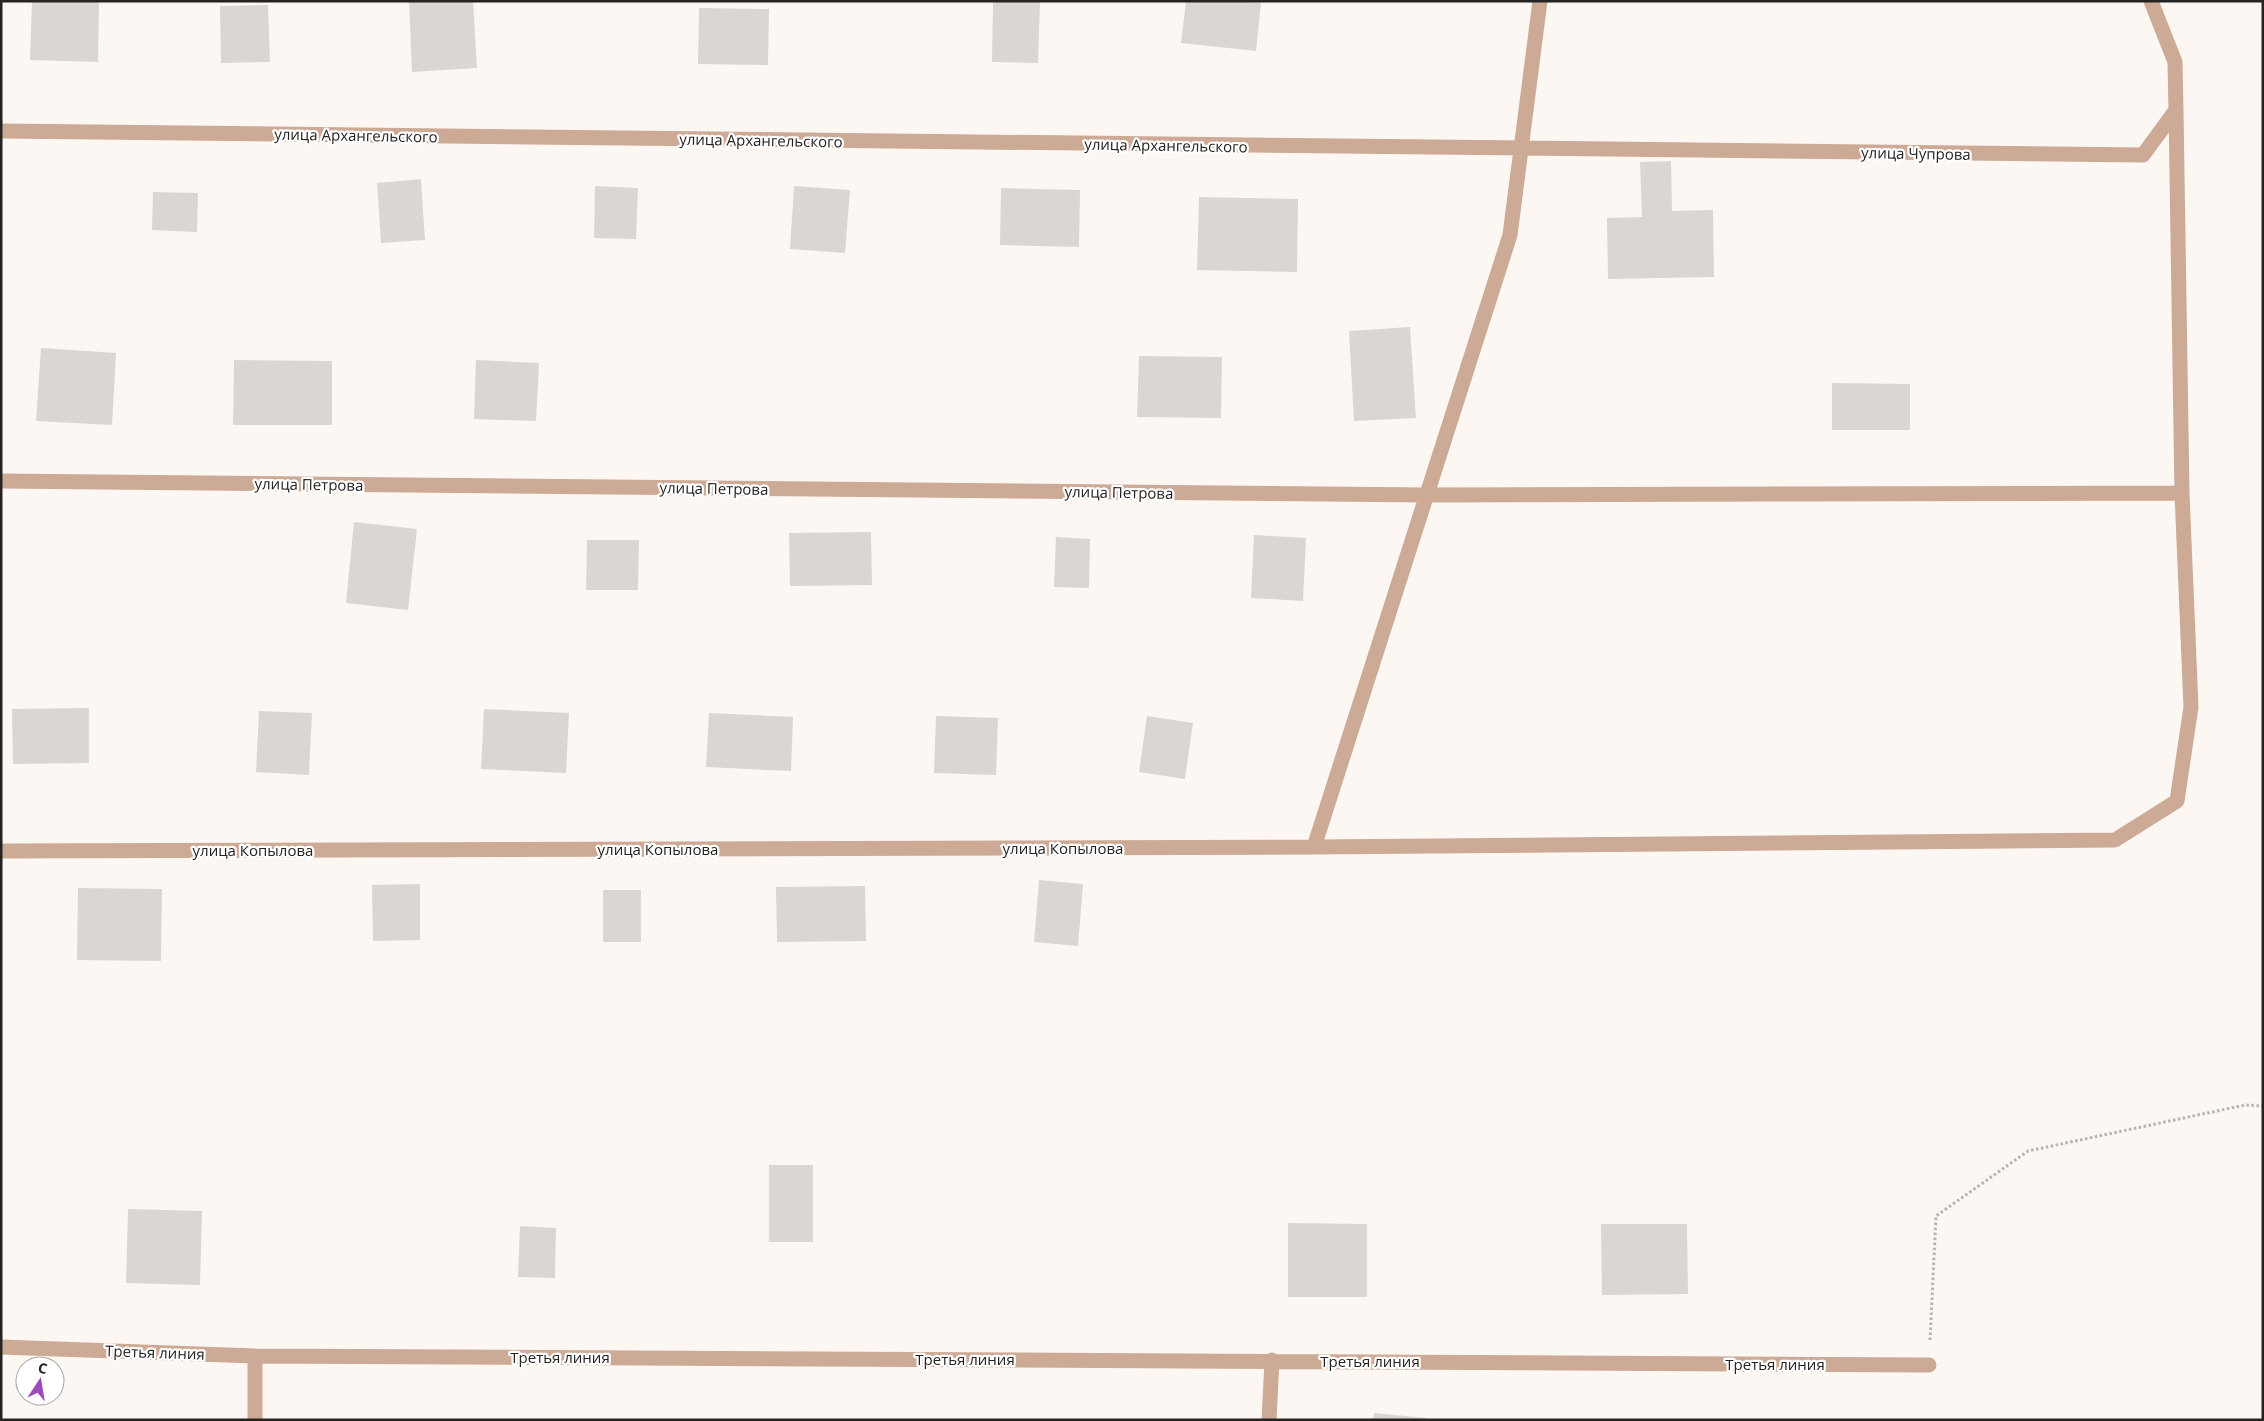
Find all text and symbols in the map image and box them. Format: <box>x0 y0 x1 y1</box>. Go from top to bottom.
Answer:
street label: улица Архангельского <box>274 124 438 146</box>
street label: улица Архангельского <box>679 129 843 151</box>
street label: улица Архангельского <box>1084 134 1248 156</box>
street label: улица Чупрова <box>1861 142 1971 164</box>
street label: улица Петрова <box>254 473 364 495</box>
street label: улица Петрова <box>659 477 769 499</box>
street label: улица Петрова <box>1064 481 1174 503</box>
street label: улица Копылова <box>1003 838 1123 858</box>
street label: улица Копылова <box>598 839 718 859</box>
street label: улица Копылова <box>193 840 313 860</box>
street label: Третья линия <box>105 1340 205 1364</box>
street label: Третья линия <box>510 1347 610 1367</box>
street label: Третья линия <box>915 1349 1015 1369</box>
street label: Третья линия <box>1320 1351 1420 1371</box>
street label: Третья линия <box>1725 1354 1825 1374</box>
north arrow <box>15 1356 65 1406</box>
text: С <box>36 1358 49 1378</box>

